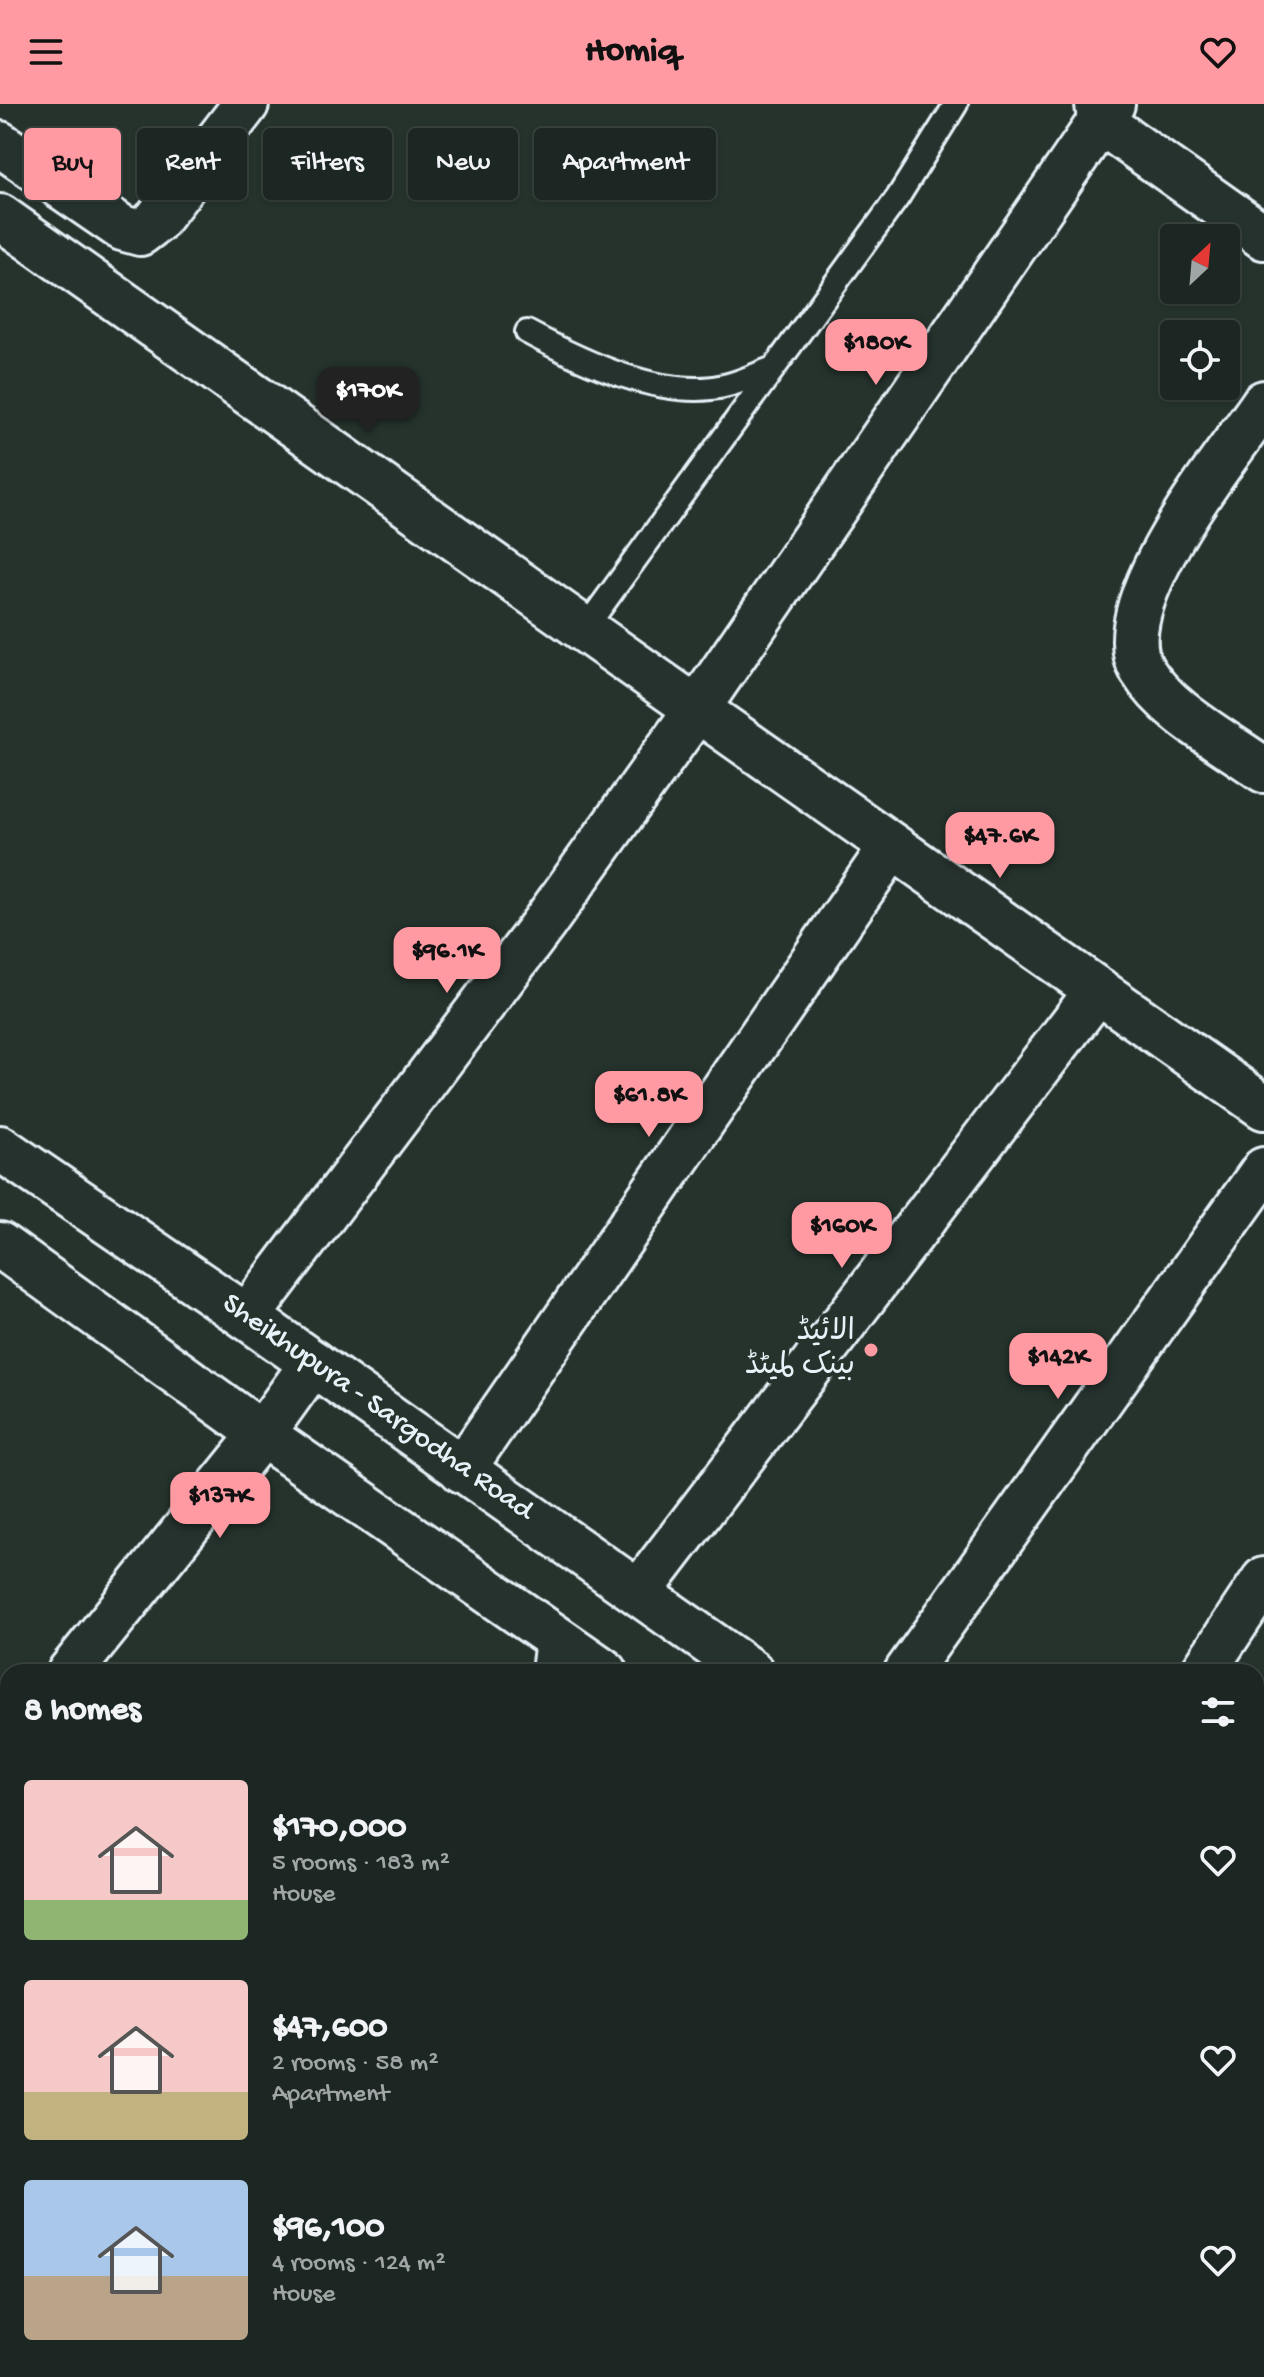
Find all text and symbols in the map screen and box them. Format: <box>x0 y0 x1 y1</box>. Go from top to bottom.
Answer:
icon: menu <box>24 30 68 74</box>
icon: heart <box>1196 30 1240 74</box>
text: Homiq <box>585 31 679 74</box>
chip: Buy <box>24 128 121 200</box>
chip: Rent <box>137 128 247 200</box>
chip: Filters <box>263 128 392 200</box>
chip: New <box>408 128 518 200</box>
chip: Apartment <box>534 128 716 200</box>
north arrow <box>1160 224 1240 304</box>
map controls <box>1160 224 1240 400</box>
pin: $180K <box>820 319 932 387</box>
button: locate <box>1160 320 1240 400</box>
text: $180K <box>843 329 909 360</box>
pin: $170K <box>312 367 424 435</box>
text: $170K <box>336 377 400 408</box>
pin: $47.6K <box>935 812 1065 880</box>
text: $47.6K <box>963 822 1037 853</box>
pin: $96.1K <box>382 927 512 995</box>
text: $96.1K <box>412 937 482 968</box>
pin: $61.8K <box>584 1071 714 1139</box>
text: $61.8K <box>613 1081 685 1112</box>
pin: $160K <box>786 1202 898 1270</box>
text: $160K <box>810 1212 874 1243</box>
street label: Sheikhupura - Sargodha Road <box>215 1287 541 1530</box>
place label: الائیڈ بینک لمیٹڈ <box>745 1315 855 1385</box>
pin: $142K <box>1002 1333 1114 1401</box>
marker: الائیڈ بینک لمیٹڈ <box>862 1341 880 1359</box>
text: $142K <box>1027 1343 1089 1374</box>
pin: $137K <box>164 1472 276 1540</box>
text: $137K <box>188 1482 252 1513</box>
icon: filters <box>1196 1690 1240 1734</box>
text: 8 homes <box>24 1692 141 1732</box>
text: $170,000 <box>272 1809 407 1849</box>
icon: home <box>88 1812 184 1908</box>
icon: heart <box>1196 1838 1240 1882</box>
text: 5 rooms · 183 m² <box>272 1849 450 1880</box>
text: House <box>272 1880 336 1911</box>
text: $47,600 <box>272 2009 388 2049</box>
icon: home <box>88 2012 184 2108</box>
icon: heart <box>1196 2038 1240 2082</box>
text: 2 rooms · 58 m² <box>272 2049 438 2080</box>
text: Apartment <box>272 2080 389 2111</box>
text: $96,100 <box>272 2209 385 2249</box>
icon: home <box>88 2212 184 2308</box>
icon: heart <box>1196 2238 1240 2282</box>
text: 4 rooms · 124 m² <box>272 2249 446 2280</box>
text: House <box>272 2280 336 2311</box>

